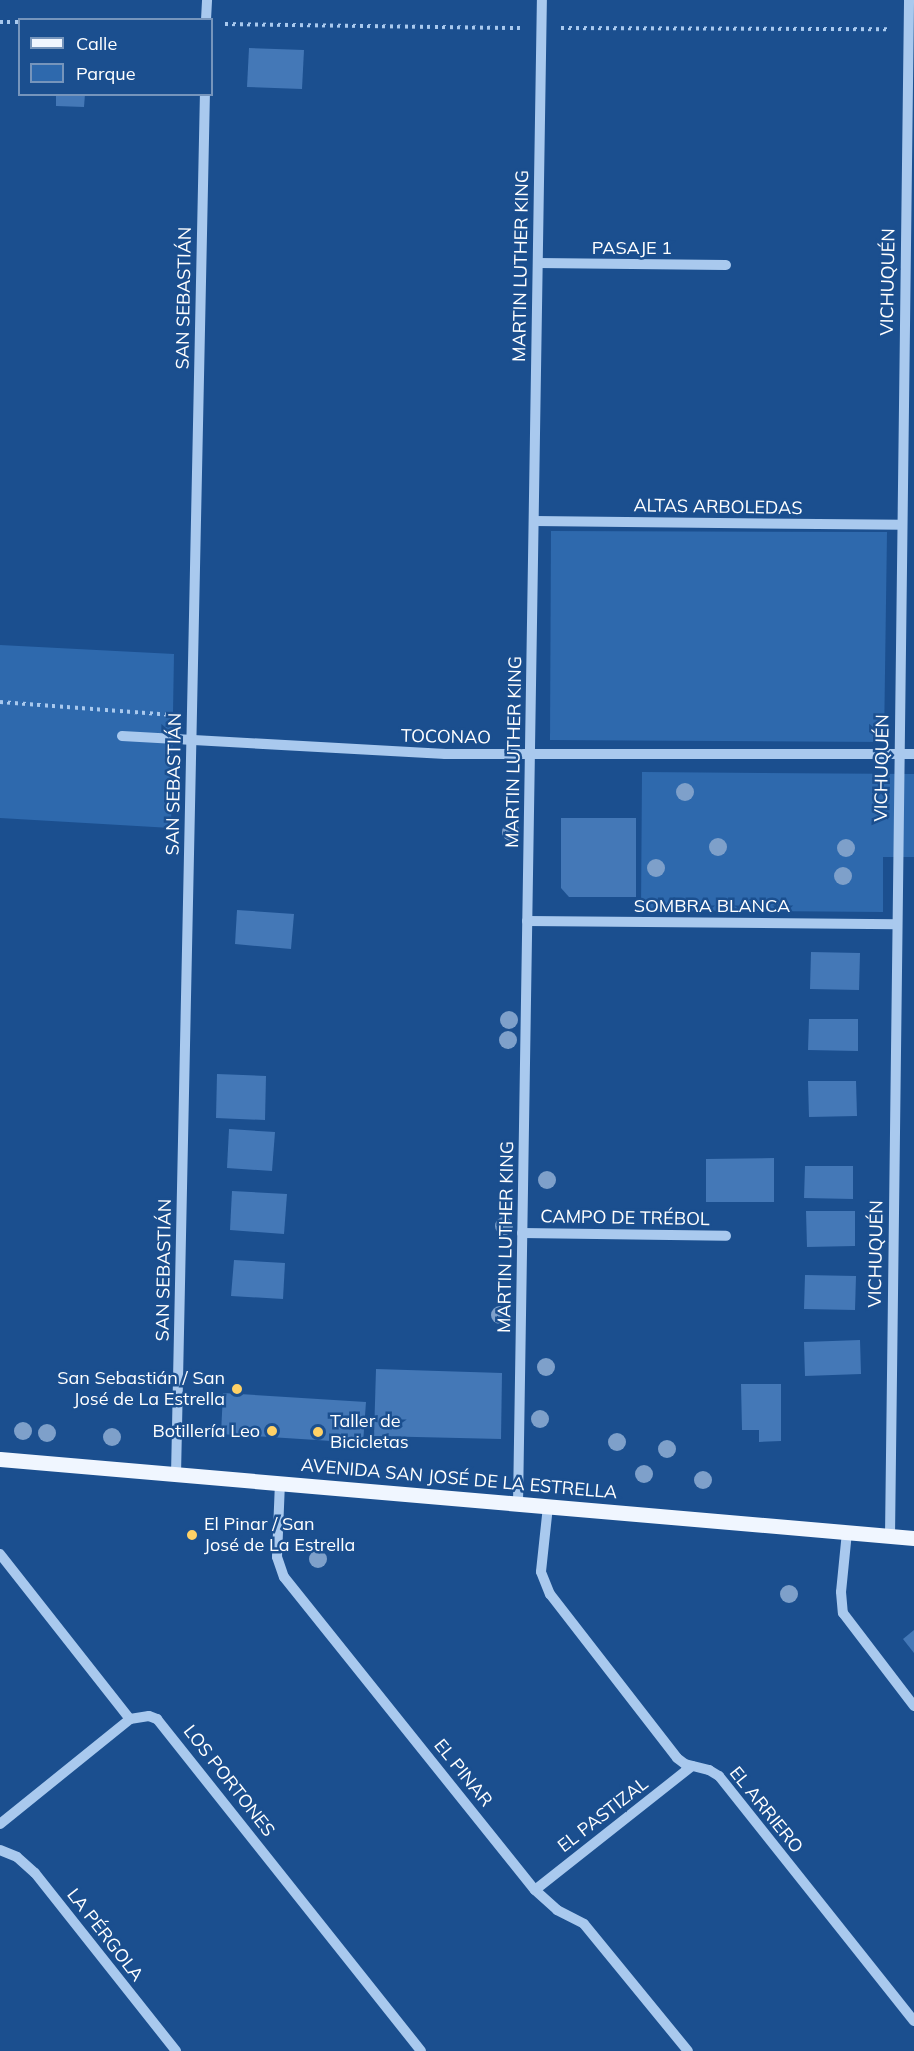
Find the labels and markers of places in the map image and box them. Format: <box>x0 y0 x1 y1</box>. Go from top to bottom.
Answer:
place label: San Sebastián / San José de La Estrella <box>57 1368 225 1410</box>
marker: San Sebastián / San José de La Estrella <box>230 1382 244 1396</box>
place label: Taller de Bicicletas <box>330 1411 409 1454</box>
place label: Botillería Leo <box>153 1420 260 1442</box>
marker: Botillería Leo <box>265 1424 279 1438</box>
marker: Taller de Bicicletas <box>311 1425 325 1439</box>
place label: El Pinar / San José de La Estrella <box>204 1514 355 1556</box>
marker: El Pinar / San José de La Estrella <box>185 1528 199 1542</box>

